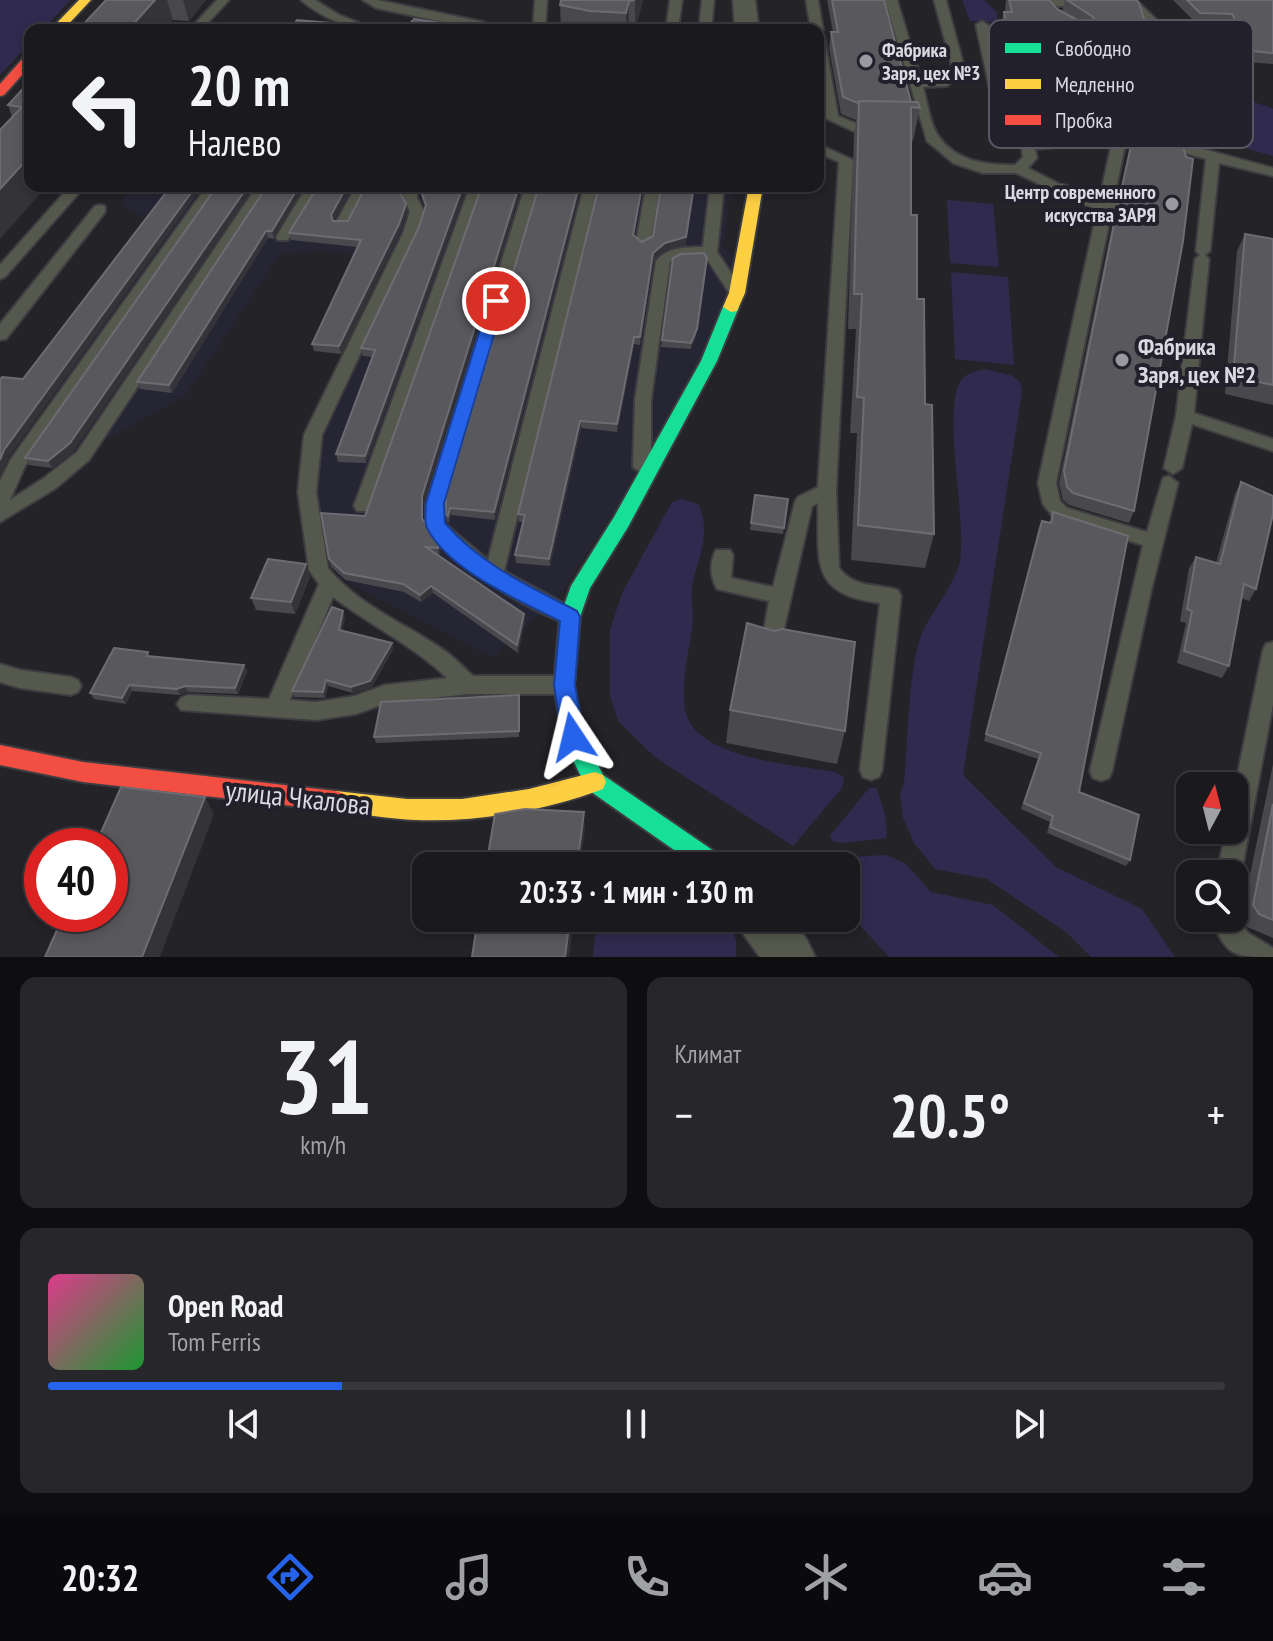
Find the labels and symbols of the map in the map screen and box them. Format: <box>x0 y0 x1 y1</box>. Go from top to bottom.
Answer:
legend <box>989 20 1253 148</box>
text: Свободно <box>1055 34 1131 62</box>
place label: Фабрика Заря, цех №3 <box>882 37 981 86</box>
marker: Фабрика Заря, цех №3 <box>857 52 875 70</box>
text: Медленно <box>1055 70 1134 98</box>
text: Пробка <box>1055 106 1112 134</box>
place label: Центр современного искусства ЗАРЯ <box>1005 179 1156 228</box>
marker: Центр современного искусства ЗАРЯ <box>1163 195 1181 213</box>
pin <box>462 267 530 335</box>
place label: Фабрика Заря, цех №2 <box>1138 331 1256 390</box>
marker: Фабрика Заря, цех №2 <box>1113 351 1131 369</box>
position arrow <box>531 695 615 779</box>
street label: улица Чкалова <box>224 771 372 823</box>
north arrow <box>1176 772 1248 844</box>
speed limit sign: 40 <box>24 828 128 932</box>

